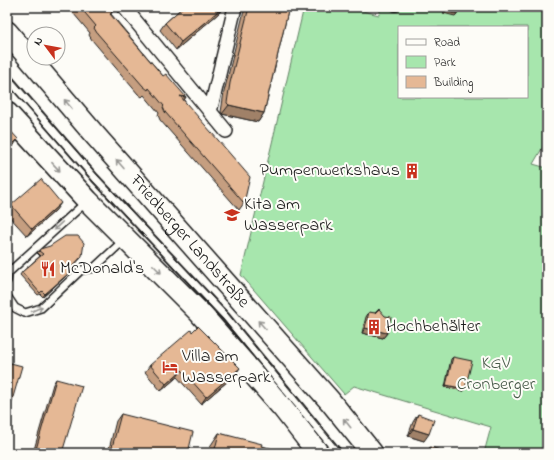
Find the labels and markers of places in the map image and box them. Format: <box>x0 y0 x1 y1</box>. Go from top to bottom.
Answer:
place label: Pumpenwerkshaus <box>260 158 400 184</box>
building icon: Pumpenwerkshaus <box>403 162 421 180</box>
place label: Kita am Wasserpark <box>244 192 333 239</box>
school or university icon: Kita am Wasserpark <box>223 206 241 224</box>
place label: McDonald's <box>60 256 144 282</box>
restaurant icon: McDonald's <box>39 260 57 278</box>
place label: Hochbehälter <box>386 314 481 340</box>
building icon: Hochbehälter <box>365 318 383 336</box>
place label: Villa am Wasserpark <box>181 344 271 391</box>
hotel icon: Villa am Wasserpark <box>161 358 179 376</box>

